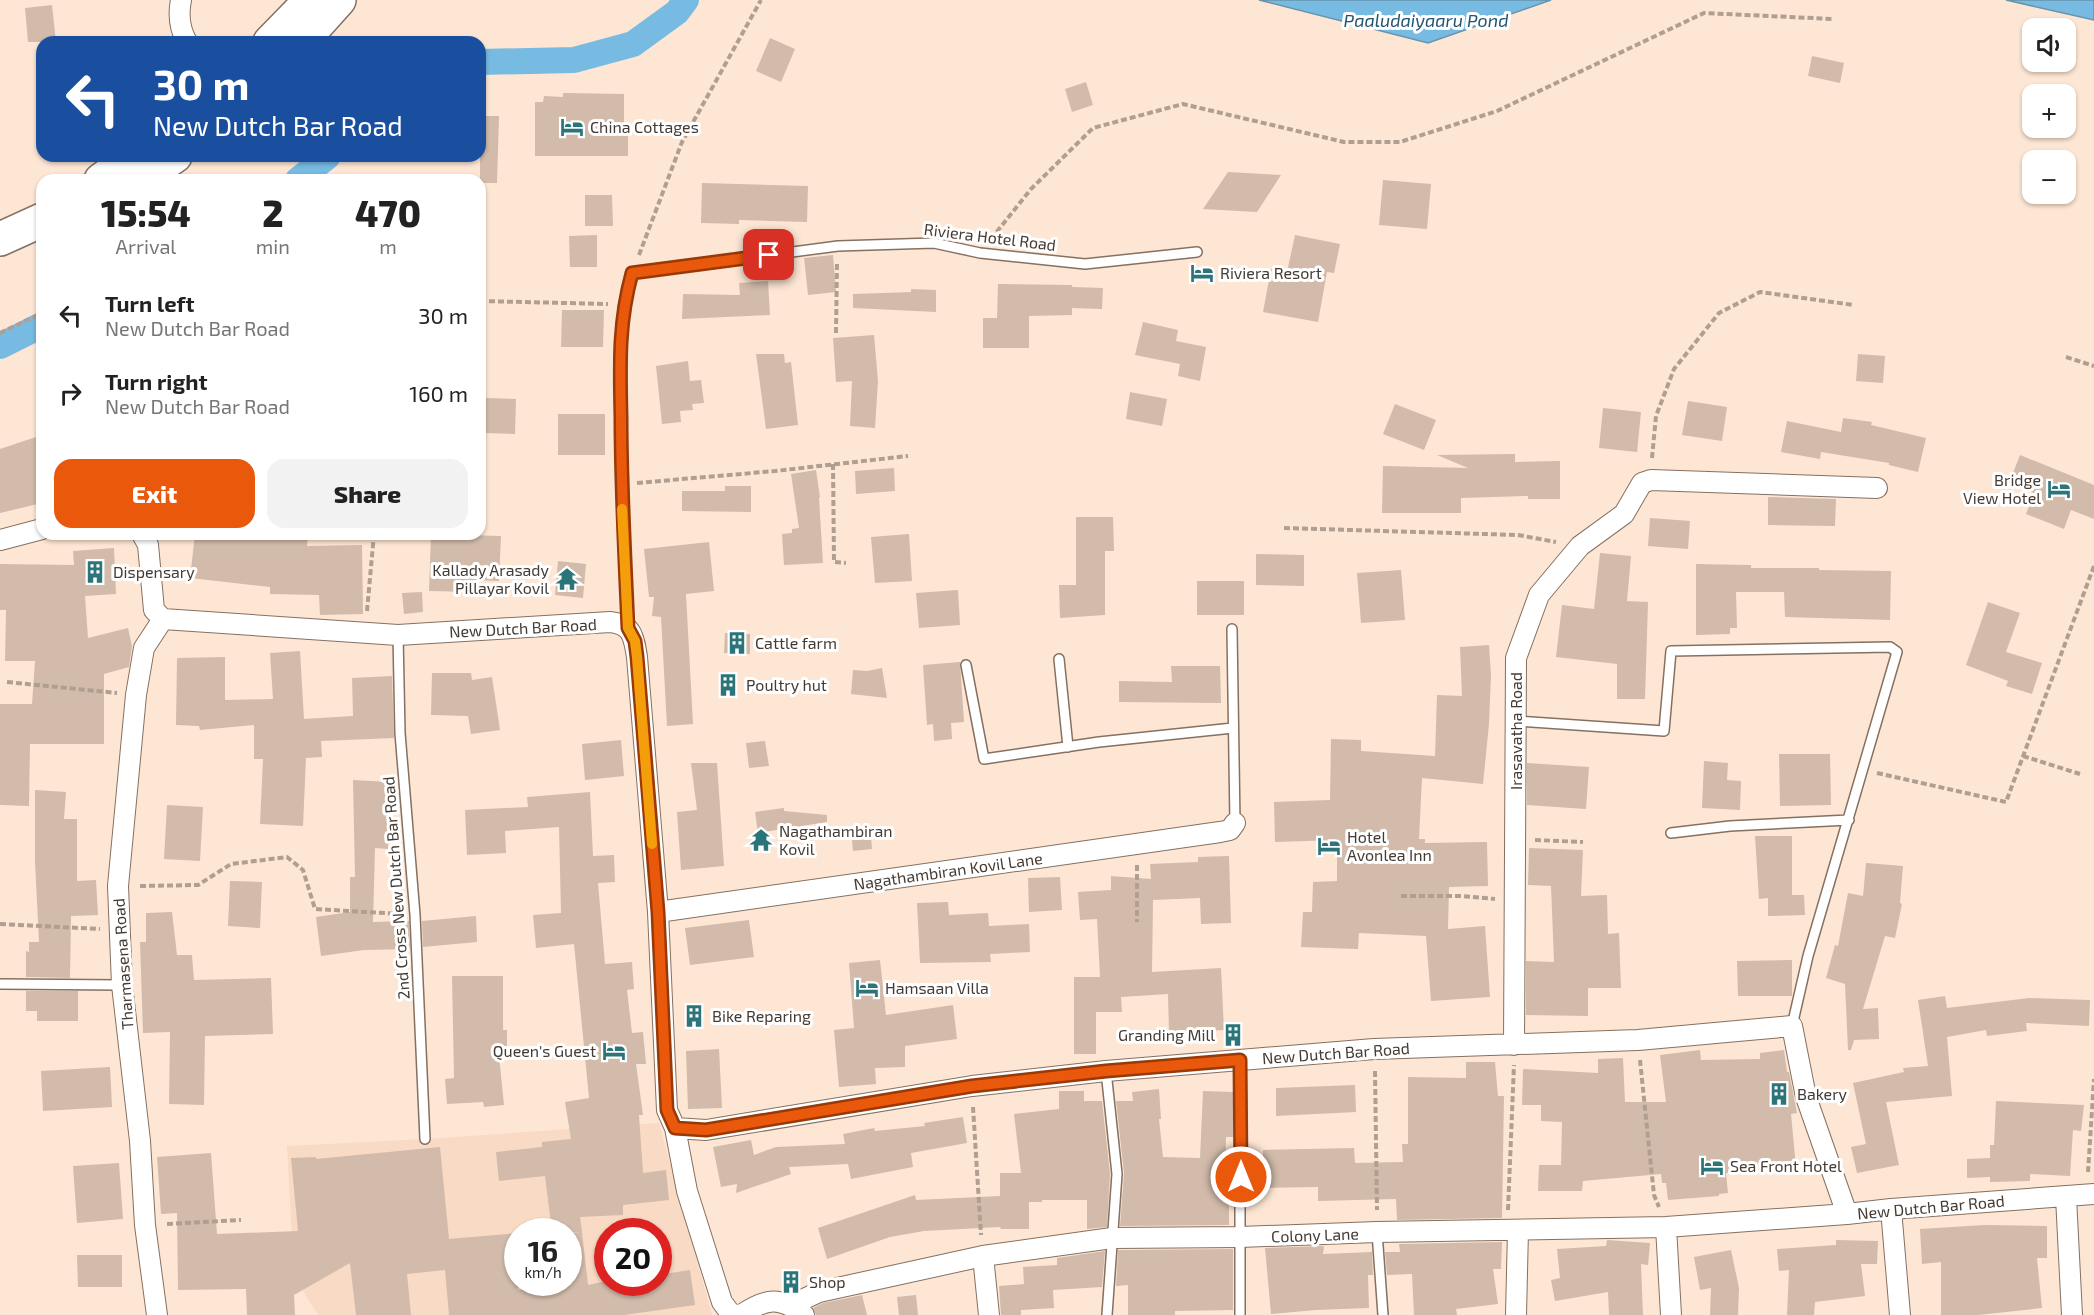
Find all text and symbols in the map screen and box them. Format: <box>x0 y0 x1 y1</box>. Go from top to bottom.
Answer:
water label: Paaludaiyaaru Pond <box>1344 9 1508 31</box>
map controls <box>2022 18 2076 204</box>
button: sound <box>2022 18 2076 72</box>
text: 30 m <box>153 58 249 108</box>
icon: left <box>54 60 132 138</box>
button: + <box>2022 84 2076 138</box>
text: New Dutch Bar Road <box>153 109 403 141</box>
hotel icon: China Cottages <box>559 114 585 140</box>
place label: China Cottages <box>590 117 699 136</box>
button: − <box>2022 150 2076 204</box>
text: 15:54 <box>101 191 191 234</box>
text: 2 <box>262 191 283 234</box>
text: 470 <box>355 191 421 234</box>
street label: Riviera Hotel Road <box>923 219 1057 254</box>
pin <box>743 229 794 280</box>
text: Arrival <box>115 234 176 258</box>
text: min <box>256 234 290 258</box>
text: m <box>379 234 397 258</box>
icon: arrive <box>752 238 785 271</box>
hotel icon: Riviera Resort <box>1189 260 1215 286</box>
place label: Riviera Resort <box>1220 263 1322 282</box>
text: Turn left <box>105 290 194 316</box>
icon: left <box>54 299 87 332</box>
text: 30 m <box>418 302 468 328</box>
text: New Dutch Bar Road <box>105 316 290 340</box>
text: Turn right <box>105 368 207 394</box>
icon: right <box>54 377 87 410</box>
text: 160 m <box>409 380 468 406</box>
text: New Dutch Bar Road <box>105 394 290 418</box>
button: Exit <box>54 459 255 528</box>
button: Share <box>267 459 468 528</box>
place label: Bridge View Hotel <box>1963 470 2041 507</box>
hotel icon: Bridge View Hotel <box>2046 476 2072 502</box>
building icon: Dispensary <box>82 559 108 585</box>
place label: Kallady Arasady Pillayar Kovil <box>432 560 550 597</box>
place label: Dispensary <box>113 562 195 581</box>
temple icon: Kallady Arasady Pillayar Kovil <box>554 566 580 592</box>
street label: New Dutch Bar Road <box>449 614 597 641</box>
building icon: Cattle farm <box>724 630 750 656</box>
place label: Cattle farm <box>755 633 837 652</box>
building icon: Poultry hut <box>715 672 741 698</box>
street label: Irasavatha Road <box>1506 672 1525 790</box>
place label: Poultry hut <box>746 675 827 694</box>
street label: 2nd Cross New Dutch Bar Road <box>378 776 413 1000</box>
place label: Nagathambiran Kovil <box>779 821 892 858</box>
temple icon: Nagathambiran Kovil <box>748 827 774 853</box>
place label: Hotel Avonlea Inn <box>1347 827 1432 864</box>
hotel icon: Hotel Avonlea Inn <box>1316 833 1342 859</box>
street label: Nagathambiran Kovil Lane <box>852 848 1044 893</box>
street label: Tharmasena Road <box>108 898 137 1030</box>
hotel icon: Hamsaan Villa <box>854 975 880 1001</box>
place label: Hamsaan Villa <box>885 978 989 997</box>
building icon: Bike Reparing <box>681 1003 707 1029</box>
place label: Bike Reparing <box>712 1006 811 1025</box>
building icon: Granding Mill <box>1220 1022 1246 1048</box>
place label: Granding Mill <box>1118 1025 1215 1044</box>
hotel icon: Queen's Guest <box>601 1038 627 1064</box>
street label: New Dutch Bar Road <box>1261 1038 1410 1067</box>
place label: Queen's Guest <box>493 1041 596 1061</box>
building icon: Bakery <box>1766 1081 1792 1107</box>
place label: Bakery <box>1797 1084 1848 1103</box>
position arrow <box>1209 1145 1273 1209</box>
hotel icon: Sea Front Hotel <box>1699 1153 1725 1179</box>
place label: Sea Front Hotel <box>1730 1156 1842 1175</box>
street label: New Dutch Bar Road <box>1856 1191 2006 1222</box>
speed limit sign: 20 <box>594 1218 672 1296</box>
street label: Colony Lane <box>1271 1223 1359 1246</box>
text: 16 <box>528 1232 558 1268</box>
text: km/h <box>524 1263 562 1281</box>
building icon: Shop <box>778 1269 804 1295</box>
place label: Shop <box>809 1272 846 1291</box>

